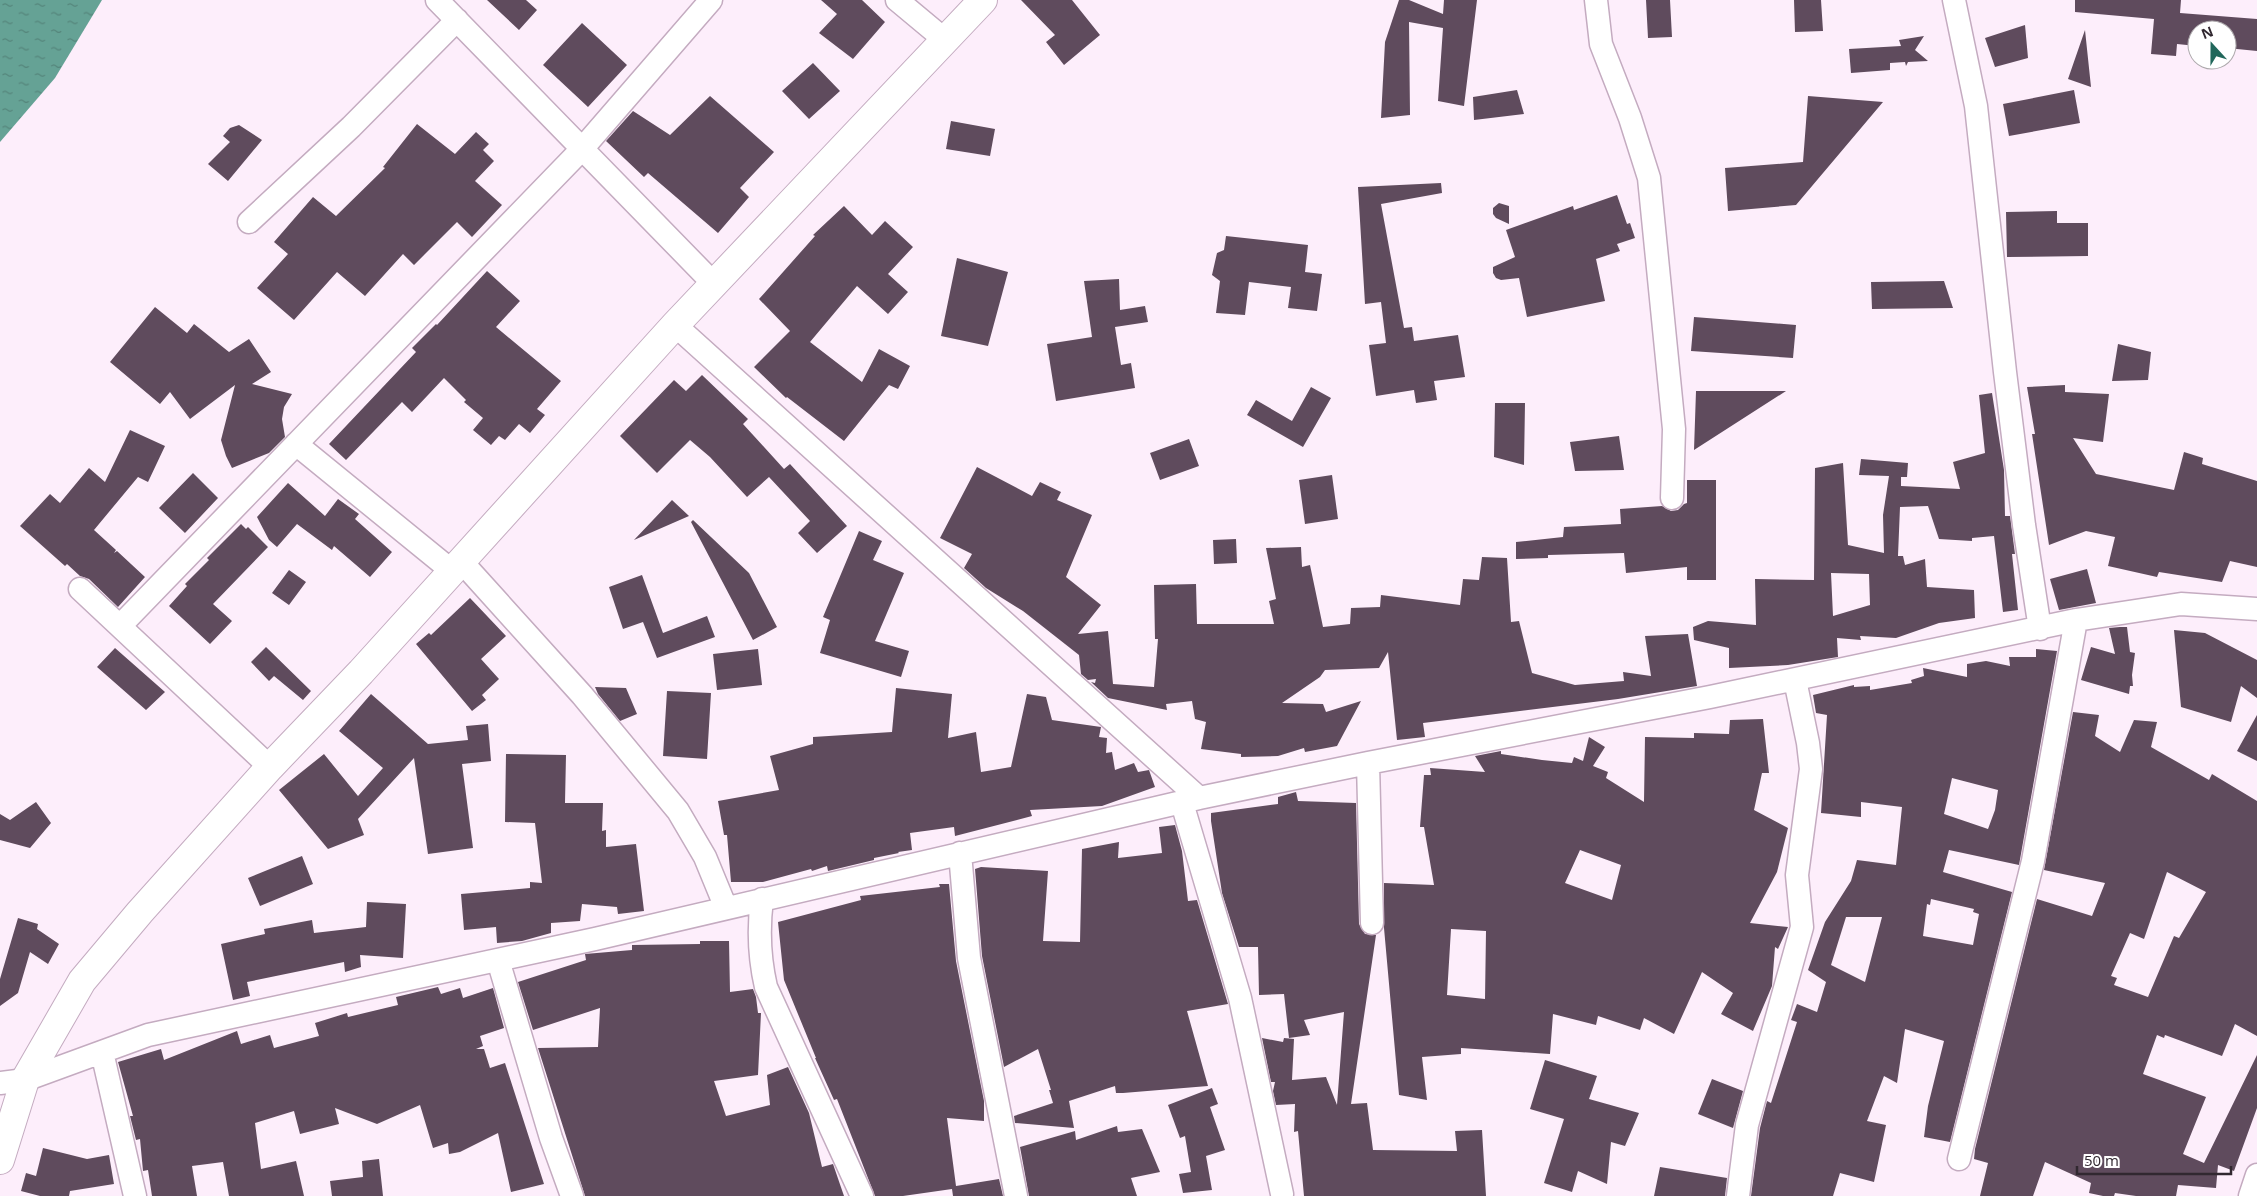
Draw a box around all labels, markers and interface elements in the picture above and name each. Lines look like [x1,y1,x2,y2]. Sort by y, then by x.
north arrow [2187,20,2237,70]
text: N [2198,21,2216,43]
scale bar [2077,1144,2231,1176]
text: 50 m [2084,1150,2119,1170]

